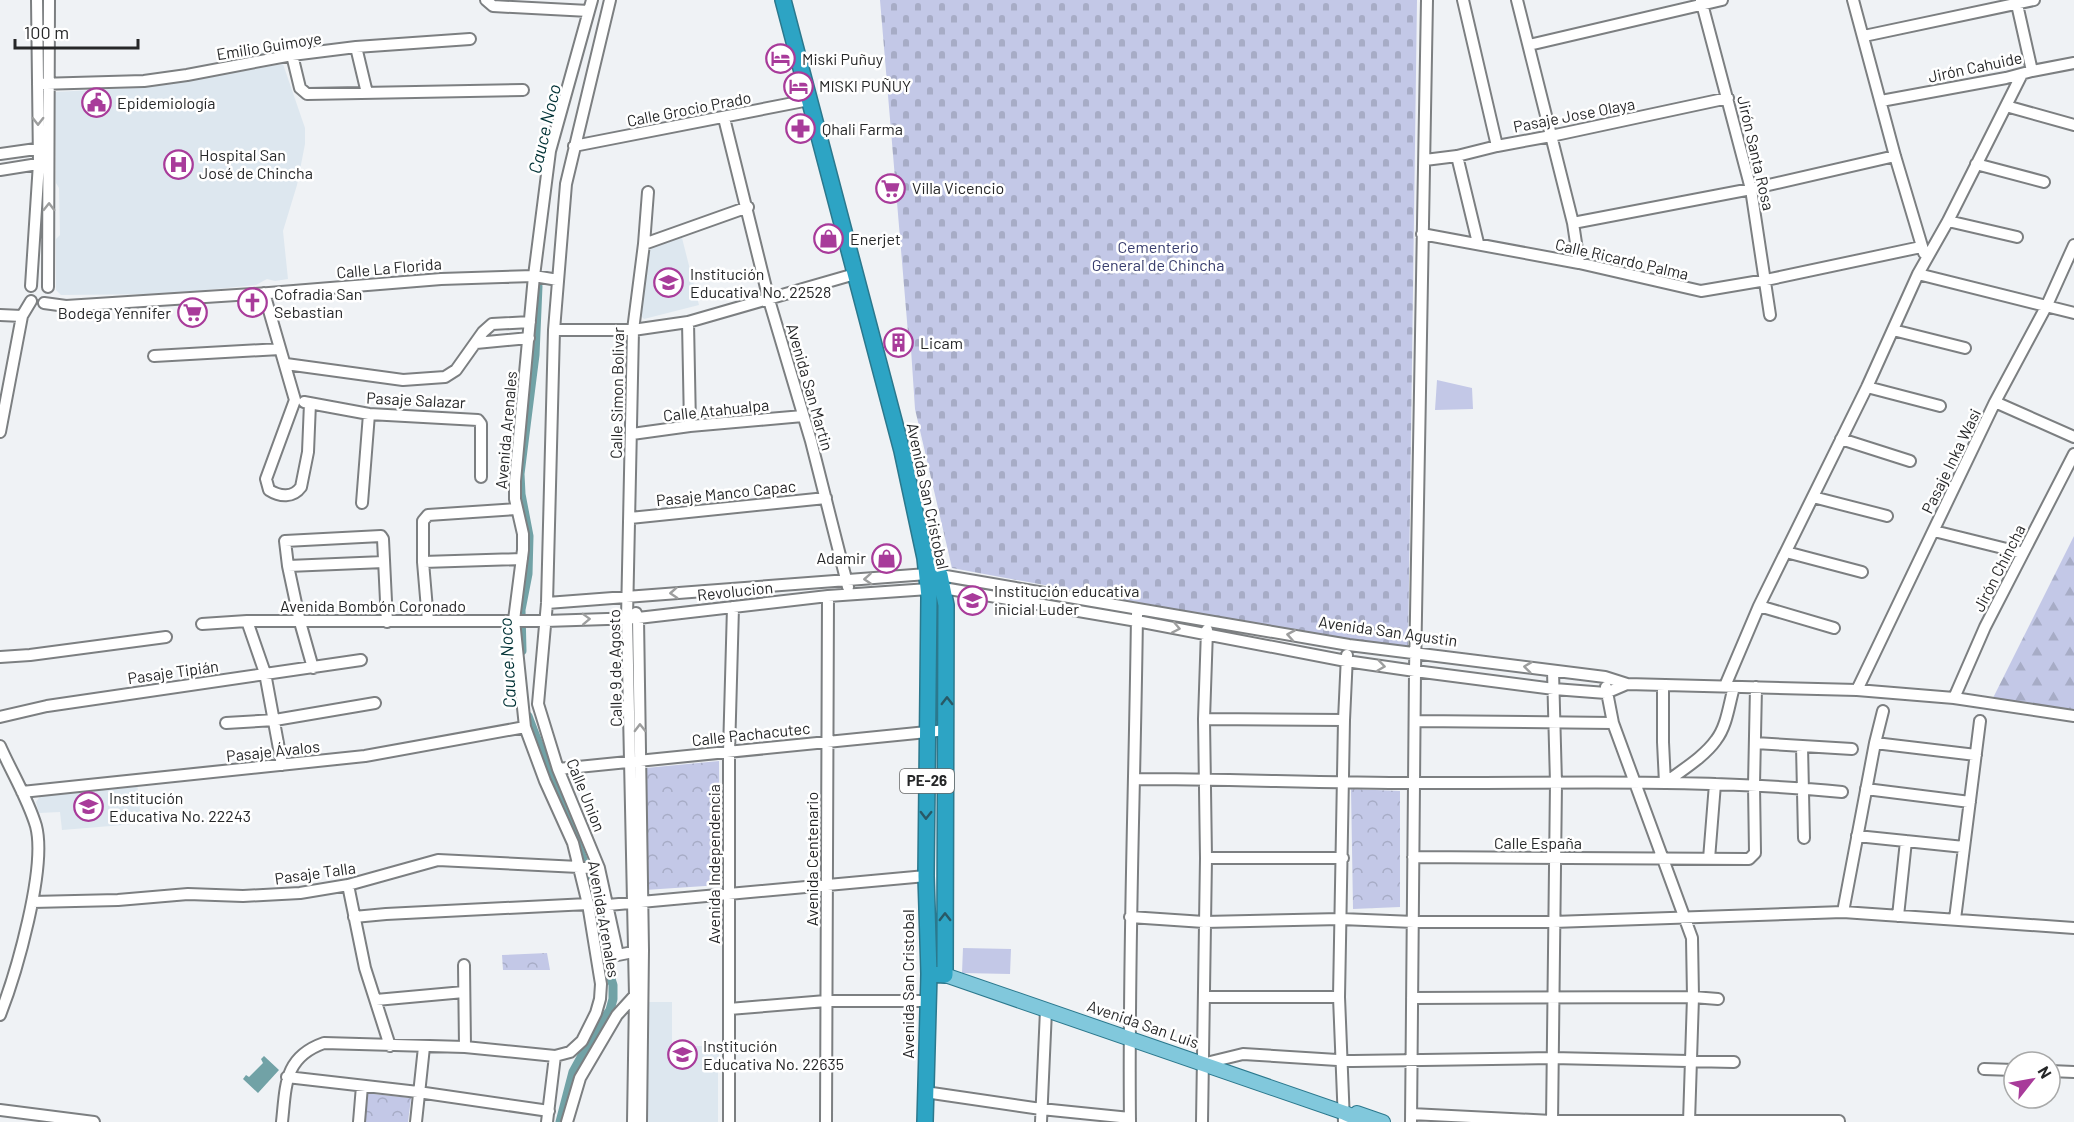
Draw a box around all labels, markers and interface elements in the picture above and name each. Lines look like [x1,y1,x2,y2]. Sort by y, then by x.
scale bar [15,12,138,50]
text: 100 m [24,21,69,43]
street label: Emilio Guimoye [215,28,323,63]
hotel icon: Miski Puñuy [765,43,797,75]
street label: Jirón Cahuide [1926,47,2024,86]
place label: Miski Puñuy [802,49,884,68]
hotel icon: MISKI PUÑUY [782,70,814,102]
place label: MISKI PUÑUY [819,76,911,95]
water label: Cauce Noco [523,82,565,176]
public building icon: Epidemiología [80,87,112,119]
street label: Calle Grocio Prado [625,87,753,130]
place label: Epidemiología [117,93,215,112]
street label: Pasaje Jose Olaya [1511,93,1636,136]
street label: Jirón Santa Rosa [1734,94,1779,212]
pharmacy icon: Qhali Farma [785,113,817,145]
one-way arrow [32,117,44,126]
place label: Qhali Farma [822,119,903,138]
place label: Hospital San José de Chincha [199,145,313,182]
hospital icon: Hospital San José de Chincha [162,148,194,180]
supermarket icon: Villa Vicencio [875,172,907,204]
place label: Villa Vicencio [912,178,1004,197]
one-way arrow [43,203,55,212]
shop icon: Enerjet [813,223,845,255]
place label: Enerjet [850,229,901,248]
street label: Calle Ricardo Palma [1554,234,1691,283]
park label: Cementerio General de Chincha [1092,237,1224,274]
street label: Calle La Florida [336,253,442,282]
place label: Institución Educativa No. 22528 [690,264,831,301]
school or university icon: Institución Educativa No. 22528 [653,267,685,299]
place label: Cofradia San Sebastian [274,284,362,321]
church icon: Cofradia San Sebastian [237,287,269,319]
supermarket icon: Bodega Yennifer [176,297,208,329]
place label: Bodega Yennifer [58,303,171,322]
street label: Avenida San Martin [783,321,838,453]
street label: Calle Simon Bolivar [606,327,627,459]
building icon: Licam [883,327,915,359]
place label: Licam [920,333,963,352]
street label: Avenida Arenales [491,370,520,490]
street label: Pasaje Salazar [366,387,466,412]
street label: Calle Atahualpa [662,394,770,425]
street label: Pasaje Inka Wasi [1917,405,1984,516]
street label: Avenida San Cristobal [904,421,953,571]
street label: Pasaje Manco Capac [655,476,797,509]
street label: Jirón Chincha [1968,521,2029,615]
shop icon: Adamir [871,542,903,574]
place label: Adamir [816,548,866,567]
one-way arrow [864,572,873,585]
street label: Revolucion [696,577,774,604]
place label: Institución educativa inicial Luder [994,581,1139,618]
school or university icon: Institución educativa inicial Luder [957,584,989,616]
one-way arrow [669,586,678,599]
street label: Avenida Bombón Coronado [280,596,466,615]
street label: Calle 9 de Agosto [604,609,625,727]
street label: Avenida San Agustin [1317,611,1459,650]
one-way arrow [581,613,590,626]
water label: Cauce Noco [494,617,520,709]
one-way arrow [1170,621,1180,634]
one-way arrow [1286,629,1296,642]
street label: Pasaje Tipián [126,656,220,687]
one-way arrow [1376,659,1385,671]
one-way arrow [1523,662,1532,674]
one-way arrow [941,696,953,705]
street label: Calle Pachacutec [691,718,811,749]
one-way arrow [634,723,646,732]
street label: Pasaje Ávalos [225,736,321,765]
street label: Calle Union [563,755,610,834]
road number: PE-26 [900,769,954,793]
street label: Avenida Independencia [704,784,723,944]
place label: Institución Educativa No. 22243 [109,788,251,825]
school or university icon: Institución Educativa No. 22243 [72,791,104,823]
street label: Avenida Centenario [802,792,821,926]
one-way arrow [920,811,932,820]
street label: Calle España [1494,833,1582,852]
street label: Pasaje Talla [273,857,357,888]
street label: Avenida Arenales [585,859,624,979]
street label: Avenida San Cristobal [898,909,917,1059]
one-way arrow [939,912,951,921]
street label: Avenida San Luis [1085,996,1201,1052]
place label: Institución Educativa No. 22635 [703,1036,844,1073]
school or university icon: Institución Educativa No. 22635 [666,1039,698,1071]
north arrow [2002,1050,2062,1110]
text: N [2034,1063,2056,1081]

